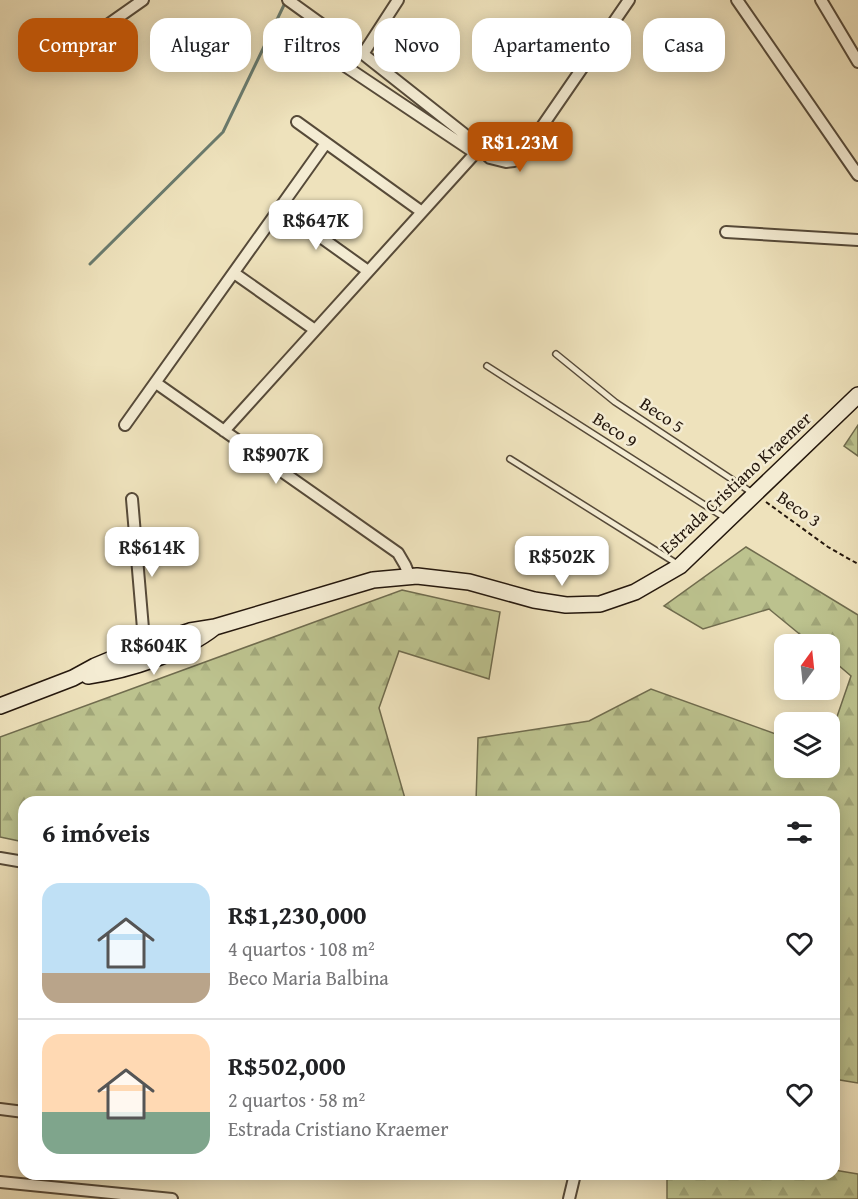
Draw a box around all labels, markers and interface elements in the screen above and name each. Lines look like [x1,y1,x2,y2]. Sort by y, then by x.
chip: Comprar [18,18,138,72]
chip: Alugar [150,18,251,72]
chip: Filtros [263,18,362,72]
chip: Novo [374,18,460,72]
chip: Apartamento [472,18,631,72]
chip: Casa [643,18,725,72]
pin: R$1.23M [465,122,575,173]
text: R$1.23M [482,127,558,156]
pin: R$647K [267,200,365,251]
text: R$647K [283,205,349,234]
street label: Beco 5 [635,390,690,439]
street label: Beco 9 [588,405,643,454]
street label: Estrada Cristiano Kraemer [654,405,818,560]
pin: R$907K [227,434,325,485]
text: R$907K [243,439,309,468]
street label: Beco 3 [772,484,827,534]
pin: R$614K [103,527,201,578]
text: R$614K [119,532,185,561]
pin: R$502K [513,536,611,587]
text: R$502K [529,541,595,570]
pin: R$604K [105,625,203,676]
text: R$604K [121,630,187,659]
north arrow [774,634,840,700]
map controls [774,634,840,778]
button: layers [774,712,840,778]
text: 6 imóveis [42,813,150,852]
icon: filters [783,816,816,849]
text: R$1,230,000 [228,895,367,934]
icon: home [90,907,162,979]
icon: heart [783,927,816,960]
text: 4 quartos · 108 m² [228,934,375,963]
text: Beco Maria Balbina [228,963,389,992]
text: R$502,000 [228,1046,346,1085]
icon: home [90,1058,162,1130]
icon: heart [783,1078,816,1111]
text: 2 quartos · 58 m² [228,1085,365,1114]
text: Estrada Cristiano Kraemer [228,1114,448,1143]

